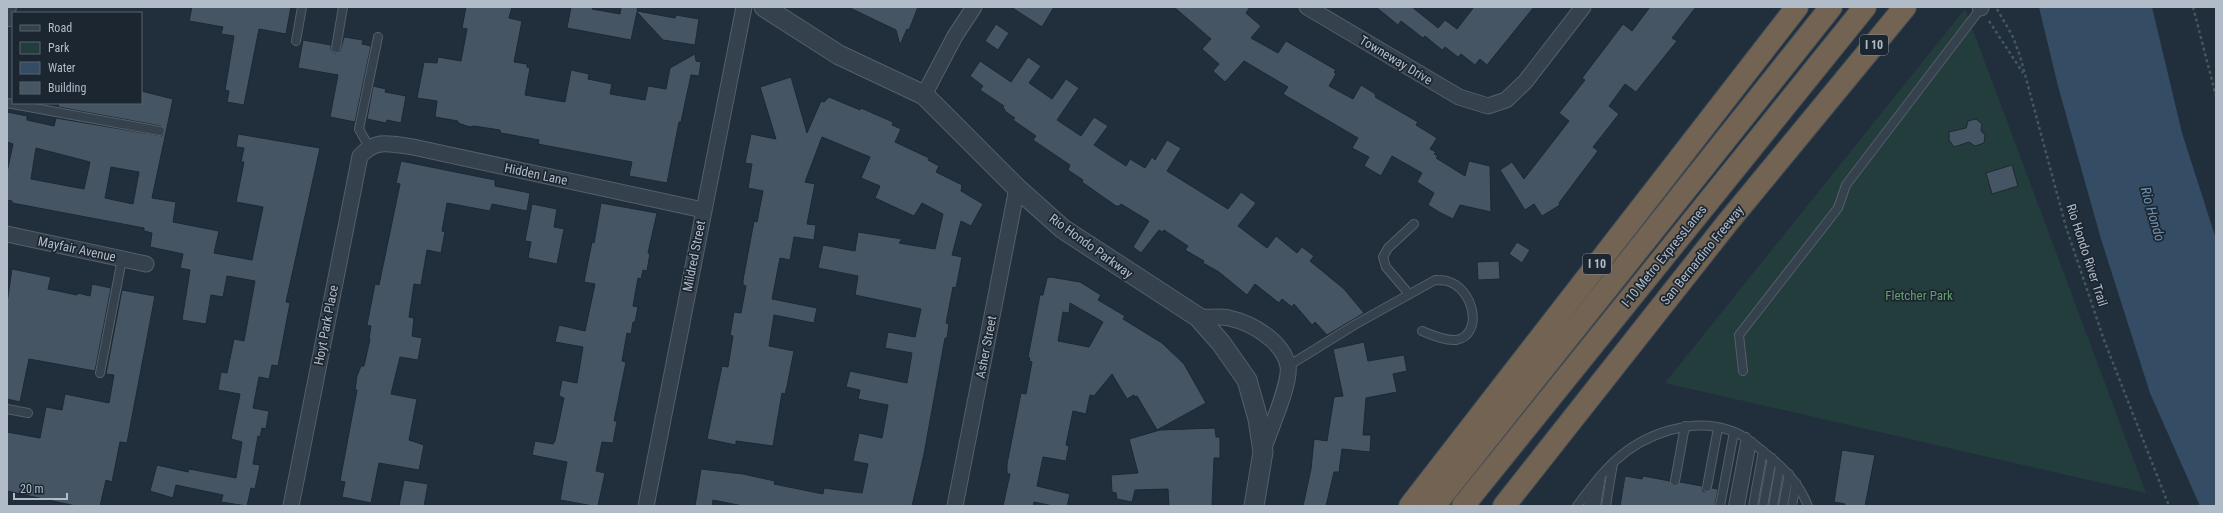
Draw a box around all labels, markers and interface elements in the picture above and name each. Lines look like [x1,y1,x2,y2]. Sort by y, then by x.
legend [12,12,142,104]
text: Road [48,21,72,35]
street label: Towneway Drive [1357,32,1435,88]
road number: I 10 [1860,35,1888,55]
text: Park [48,41,70,55]
text: Water [48,61,76,75]
text: Building [48,81,86,95]
street label: Hidden Lane [503,160,569,188]
water label: Rio Hondo [2138,185,2168,243]
street label: I-10 Metro ExpressLanes [1618,202,1710,310]
street label: San Bernardino Freeway [1657,202,1747,308]
street label: Rio Hondo River Trail [2063,202,2111,308]
street label: Rio Hondo Parkway [1046,211,1136,282]
street label: Mildred Street [680,219,708,293]
street label: Mayfair Avenue [37,233,117,265]
road number: I 10 [1583,254,1611,274]
street label: Hoyt Park Place [311,284,341,366]
park label: Fletcher Park [1885,288,1953,303]
street label: Asher Street [973,314,999,379]
scale bar [14,475,67,501]
text: 20 m [20,482,44,496]

